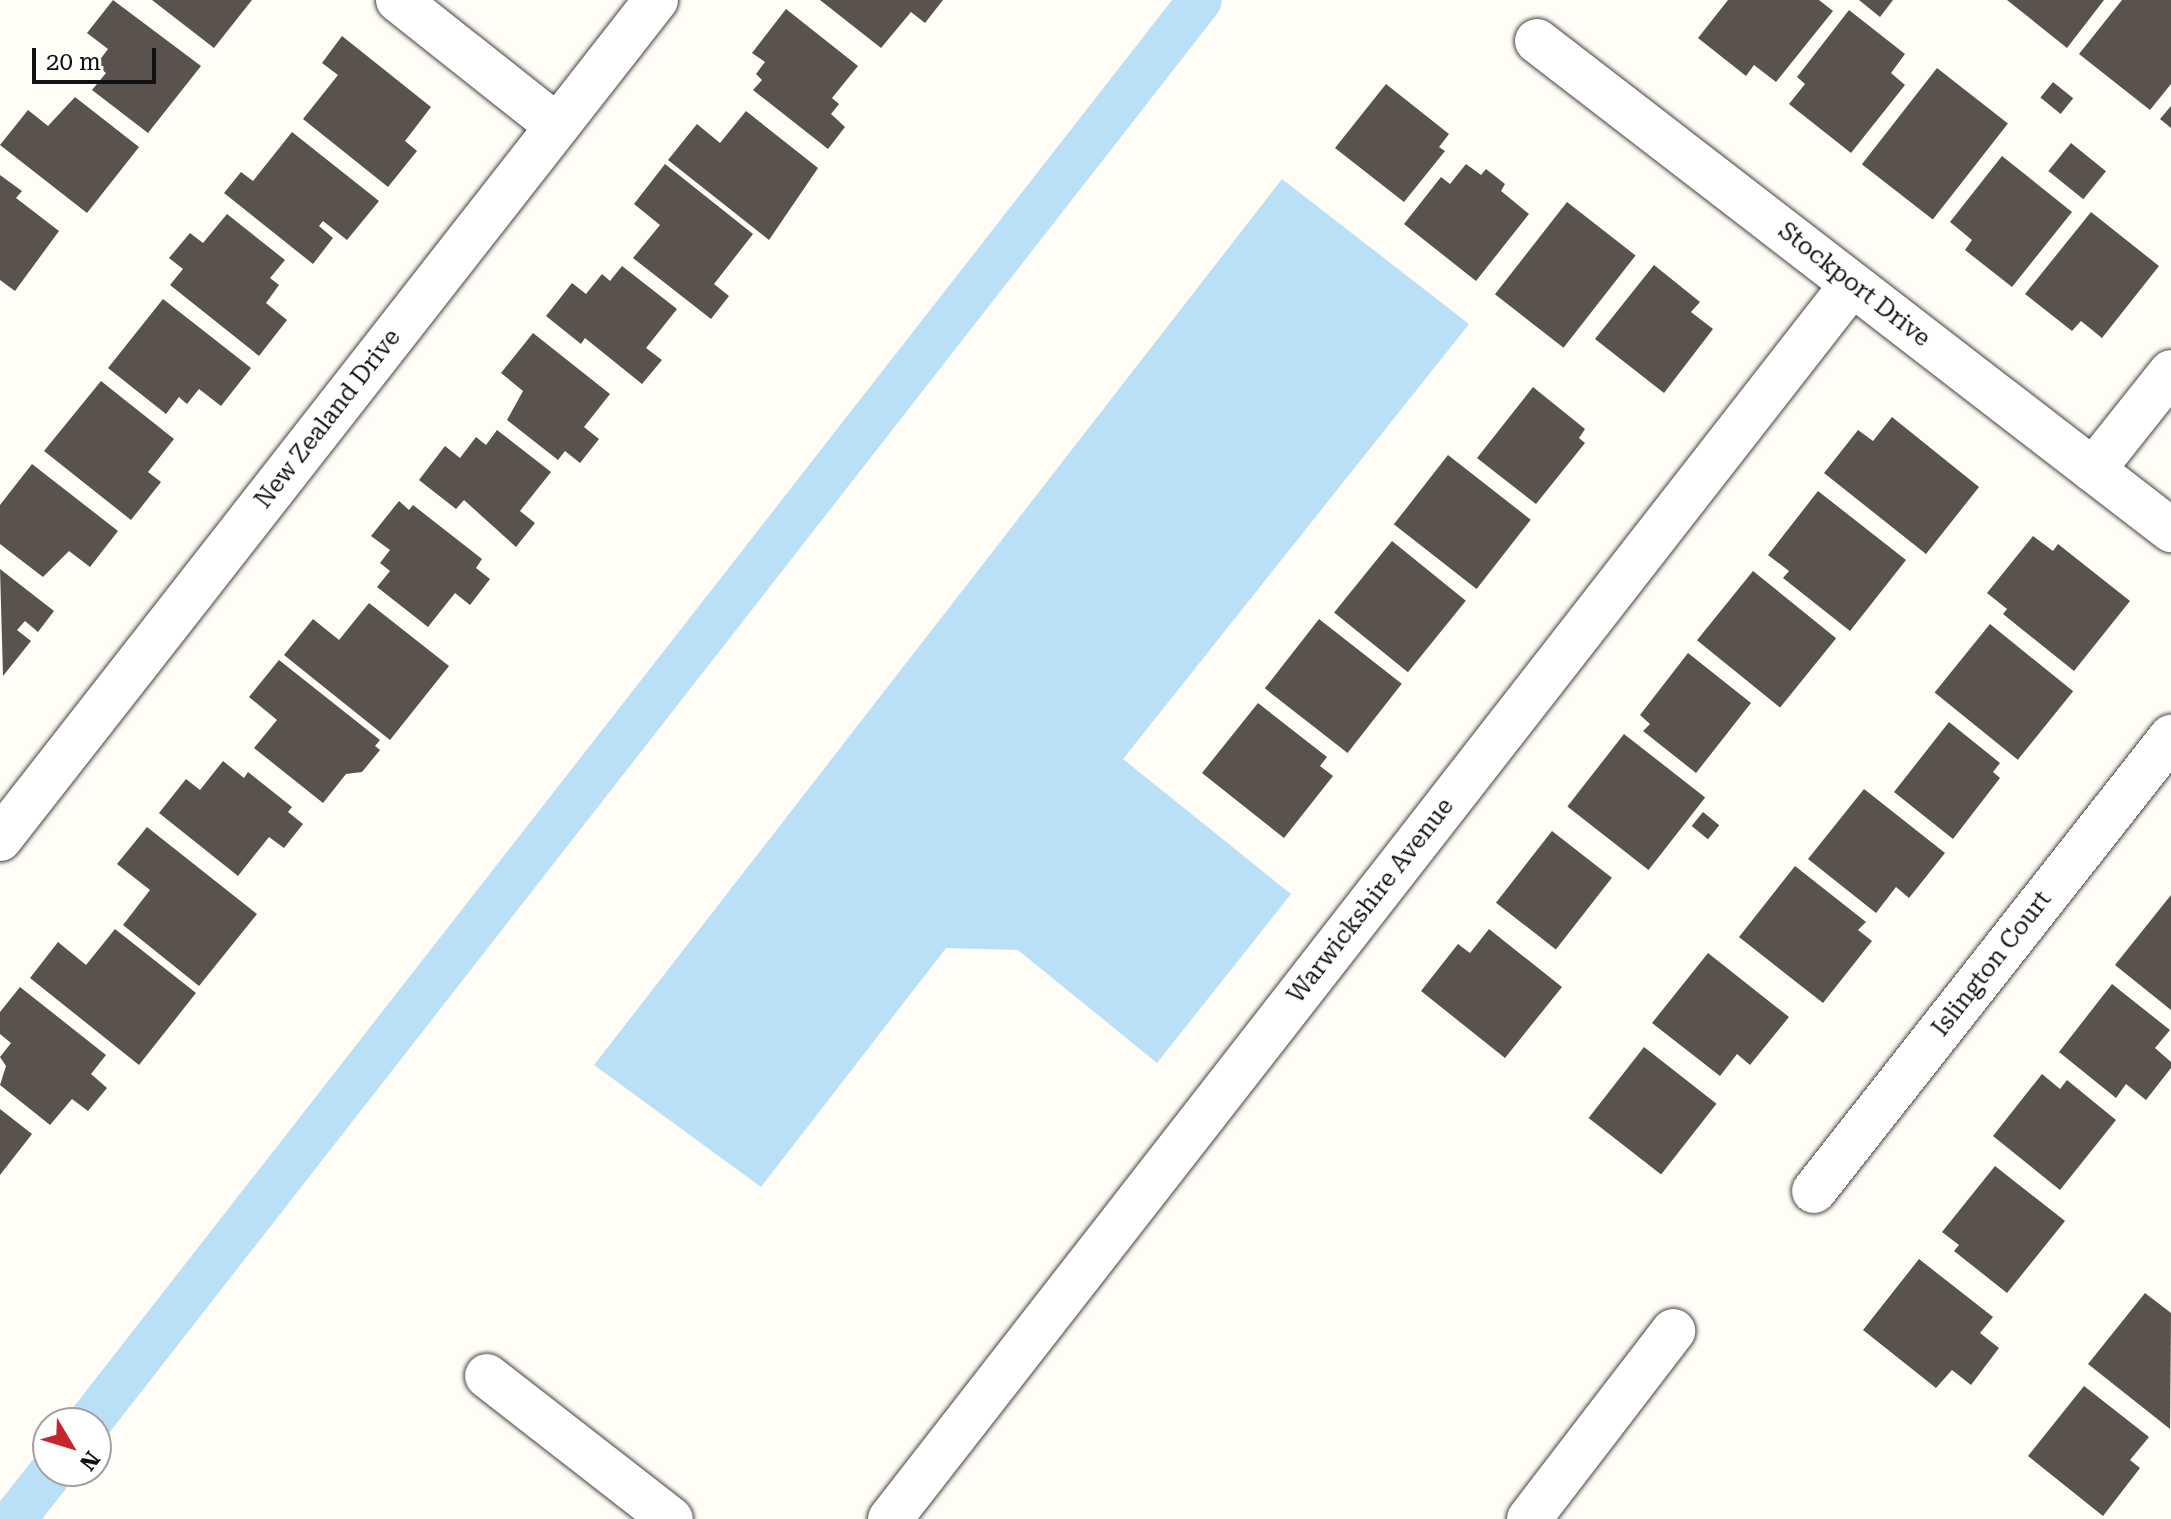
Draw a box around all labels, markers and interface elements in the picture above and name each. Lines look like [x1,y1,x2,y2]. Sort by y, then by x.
scale bar [36,32,160,82]
text: 20 m [46,48,101,76]
street label: Stockport Drive [1772,217,1936,353]
street label: New Zealand Drive [249,324,407,514]
street label: Warwickshire Avenue [1282,793,1460,1009]
street label: Islington Court [1926,886,2058,1042]
north arrow [32,1407,112,1487]
text: N [75,1446,105,1475]

